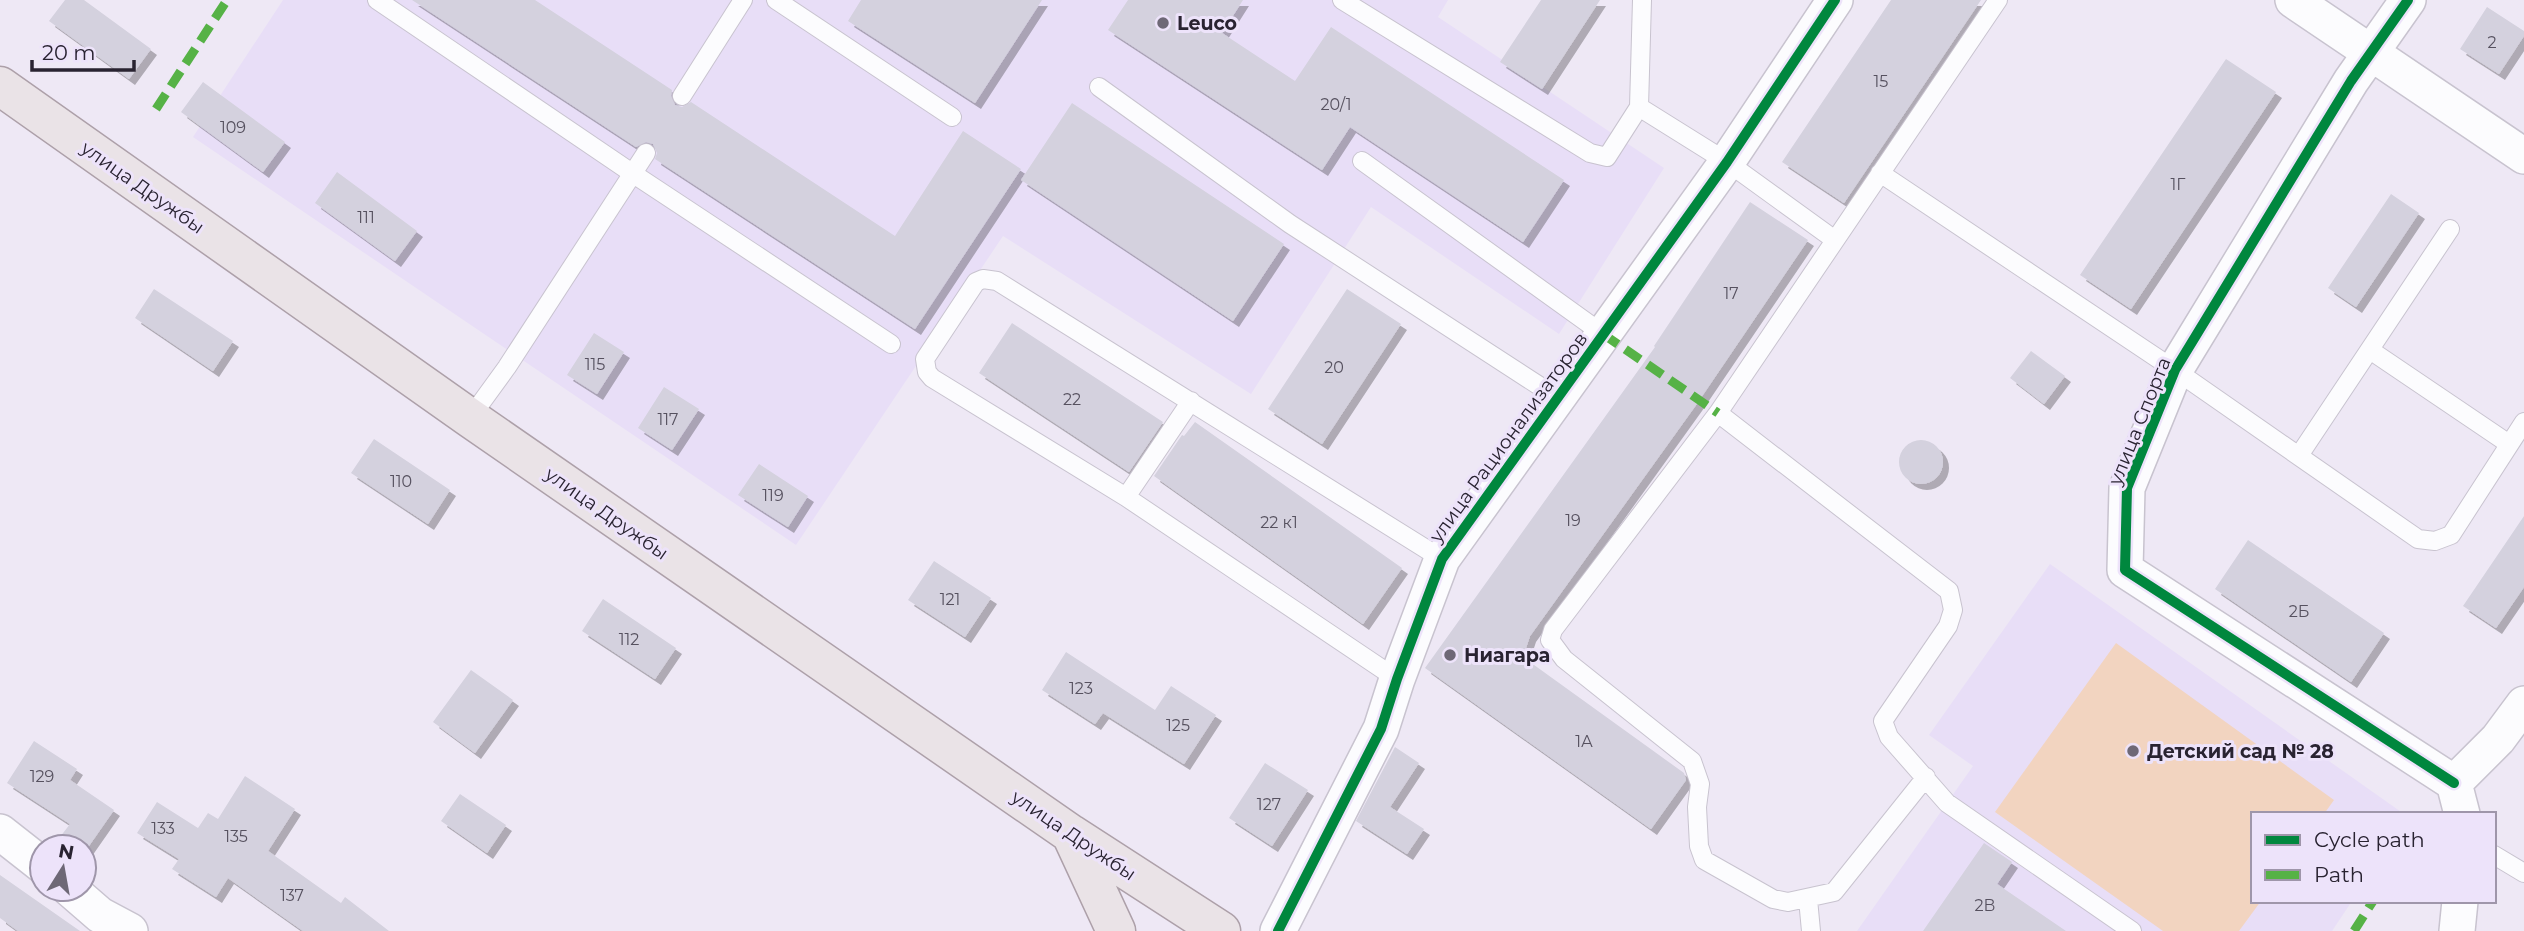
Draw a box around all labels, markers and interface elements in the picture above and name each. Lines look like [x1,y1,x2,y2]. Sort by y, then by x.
place label: Leuco [1177,12,1237,35]
marker: Leuco [1155,15,1171,31]
scale bar [32,28,133,72]
house number: 2 [2487,33,2497,52]
text: 20 m [42,40,96,65]
house number: 15 [1874,72,1888,91]
house number: 20/1 [1321,95,1351,114]
house number: 109 [220,118,246,137]
street label: улица Дружбы [76,136,209,239]
house number: 1Г [2171,175,2186,194]
house number: 111 [357,208,375,227]
house number: 17 [1723,284,1739,303]
street label: улица Рационализаторов [1424,328,1592,548]
street label: улица Спорта [2103,354,2176,489]
house number: 115 [585,355,605,374]
house number: 20 [1324,358,1344,377]
house number: 22 [1063,390,1081,409]
house number: 117 [658,410,678,429]
street label: улица Дружбы [540,462,673,565]
house number: 110 [390,472,412,491]
house number: 119 [762,486,784,505]
house number: 19 [1565,511,1581,530]
house number: 22 к1 [1260,513,1298,532]
house number: 121 [940,590,960,609]
house number: 2Б [2289,602,2309,621]
house number: 112 [619,630,639,649]
place label: Ниагара [1464,644,1550,667]
marker: Ниагара [1442,647,1458,663]
house number: 123 [1069,679,1093,698]
house number: 125 [1166,716,1190,735]
house number: 1А [1575,732,1593,751]
place label: Детский сад № 28 [2147,740,2334,763]
marker: Детский сад № 28 [2125,743,2141,759]
house number: 129 [30,767,54,786]
street label: улица Дружбы [1006,785,1140,886]
house number: 127 [1257,795,1281,814]
legend [2251,812,2496,903]
house number: 133 [151,819,175,838]
house number: 135 [224,827,248,846]
text: Cycle path [2314,827,2425,852]
north arrow [28,833,98,903]
text: N [56,839,76,865]
text: Path [2314,862,2364,887]
house number: 137 [280,886,304,905]
house number: 2В [1974,896,1996,915]

